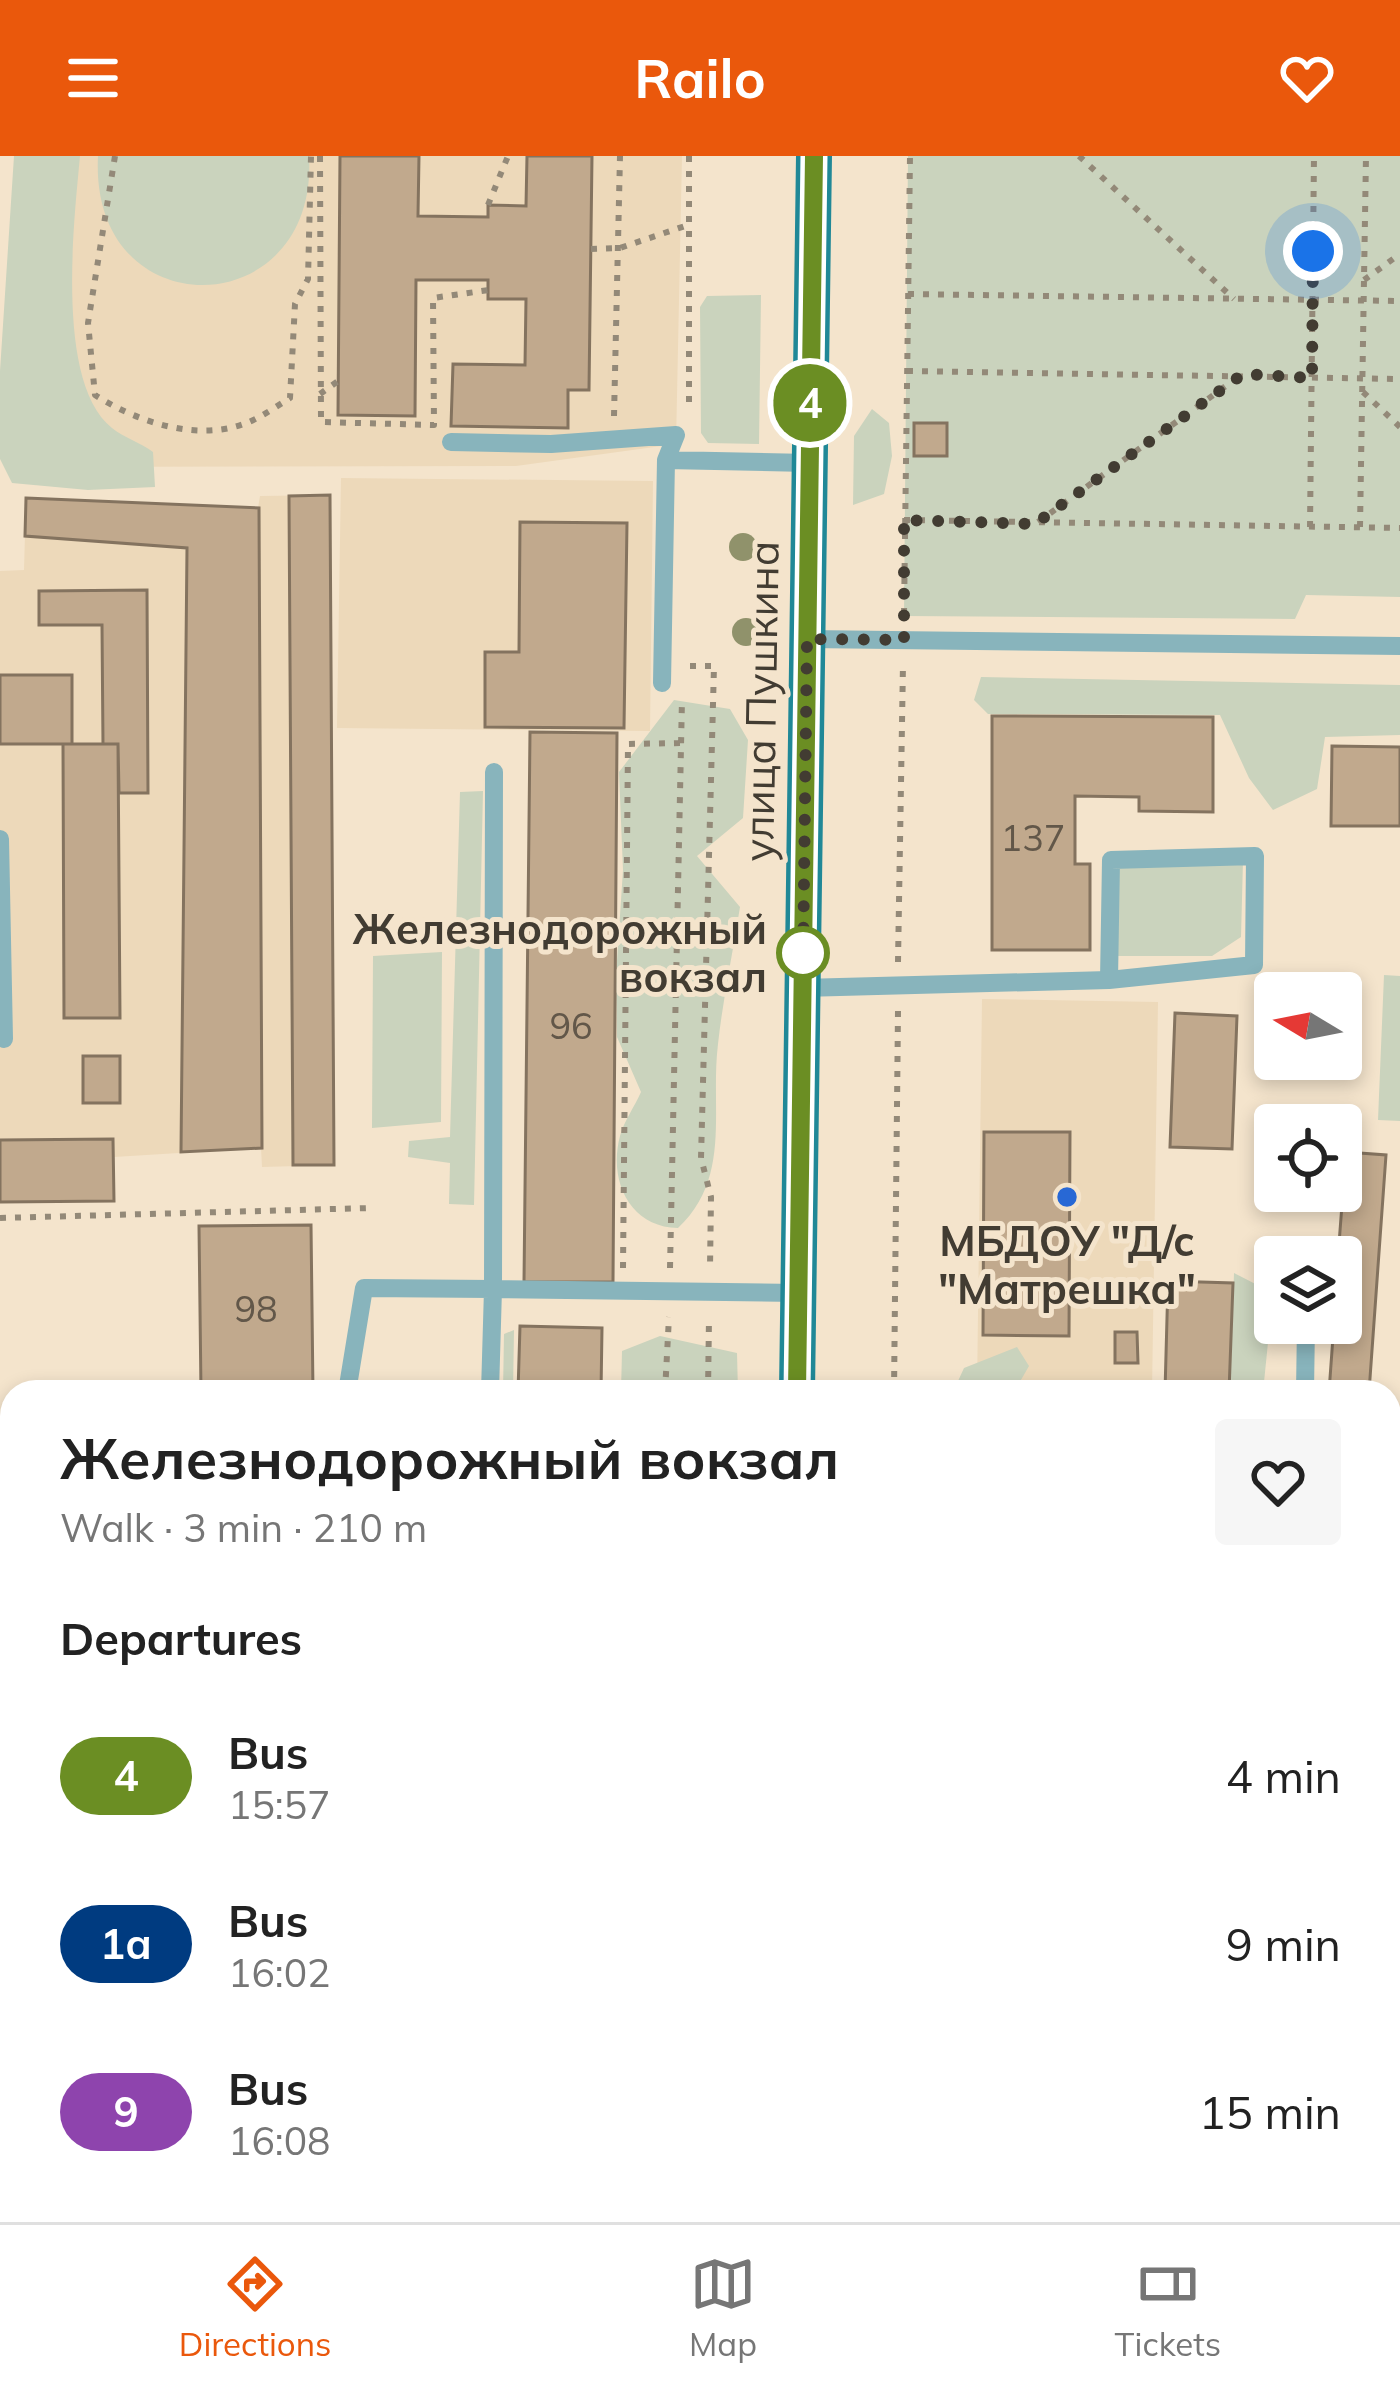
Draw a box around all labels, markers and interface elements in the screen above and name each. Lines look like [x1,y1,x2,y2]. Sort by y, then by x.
text: Railo [634,44,766,112]
icon: menu [60,45,126,111]
icon: heart [1274,45,1340,111]
your location [1283,221,1343,281]
line badge: 4 [771,364,849,442]
text: 4 [797,376,823,429]
street label: улица Пушкина [731,540,790,862]
house number: 137 [1001,815,1065,860]
place label: Железнодорожный вокзал [353,902,767,1003]
marker: Железнодорожный вокзал [778,928,828,978]
north arrow [1254,972,1362,1080]
map controls [1254,972,1362,1344]
house number: 96 [549,1003,593,1048]
button: locate [1254,1104,1362,1212]
marker: МБДОУ "Д/с "Матрешка" [1054,1184,1080,1210]
place label: МБДОУ "Д/с "Матрешка" [938,1214,1196,1315]
button: layers [1254,1236,1362,1344]
house number: 98 [234,1286,278,1331]
button: heart [1215,1419,1341,1545]
text: Железнодорожный вокзал [60,1422,839,1493]
text: Walk · 3 min · 210 m [60,1503,427,1552]
text: Departures [60,1610,302,1666]
text: Bus [228,1724,308,1780]
text: 4 min [1226,1748,1341,1804]
text: 4 [113,1749,139,1802]
text: 15:57 [228,1780,331,1829]
text: Bus [228,1892,308,1948]
text: 9 min [1226,1916,1341,1972]
text: 1а [100,1917,152,1970]
text: 16:02 [228,1948,331,1997]
text: Bus [228,2060,308,2116]
text: 15 min [1199,2084,1341,2140]
text: 9 [113,2085,139,2138]
text: 16:08 [228,2116,331,2165]
tab: Directions [179,2251,331,2364]
tab: Map [689,2251,757,2364]
tab: Tickets [1115,2251,1221,2364]

